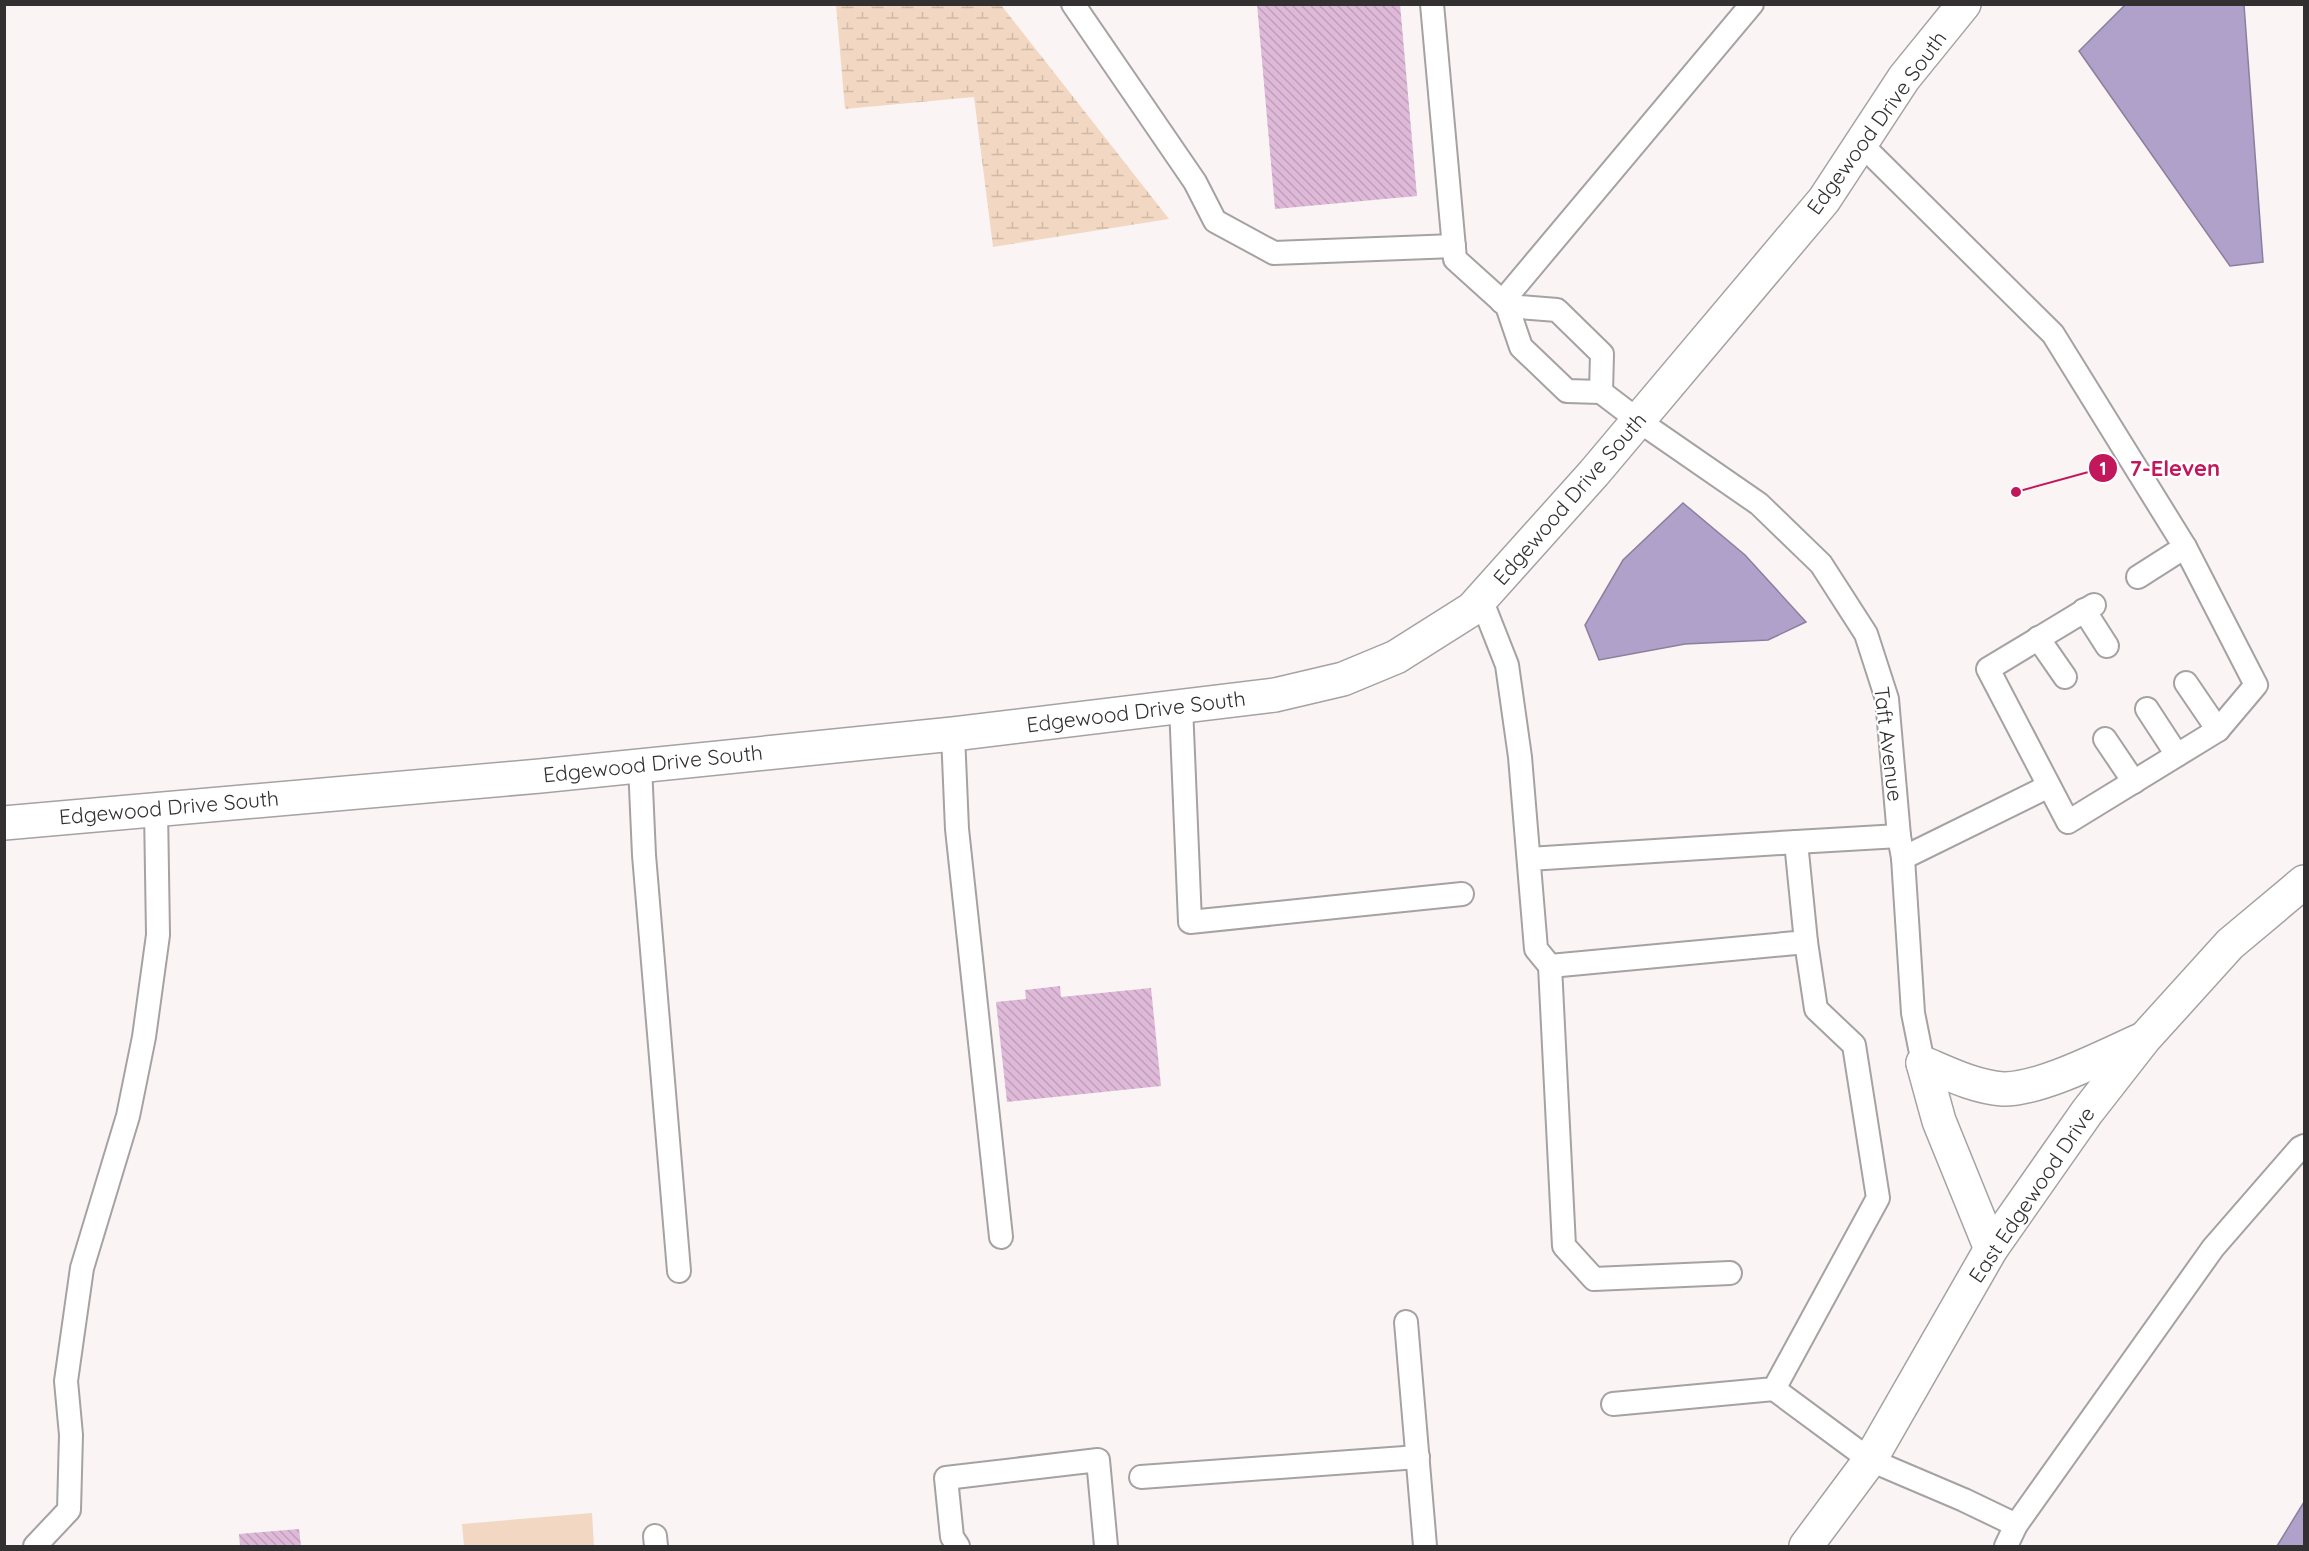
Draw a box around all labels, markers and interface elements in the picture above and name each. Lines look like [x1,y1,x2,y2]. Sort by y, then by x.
street label: Edgewood Drive South [1801,26,1952,219]
street label: Edgewood Drive South [1487,407,1651,590]
callout: 7-Eleven [2088,448,2232,488]
text: 7-Eleven [2130,454,2220,482]
text: 1 [2099,457,2107,480]
street label: Edgewood Drive South [1025,685,1247,737]
street label: Taft Avenue [1869,685,1909,803]
street label: Edgewood Drive South [542,739,764,787]
street label: Edgewood Drive South [58,784,280,830]
street label: East Edgewood Drive [1963,1102,2100,1287]

